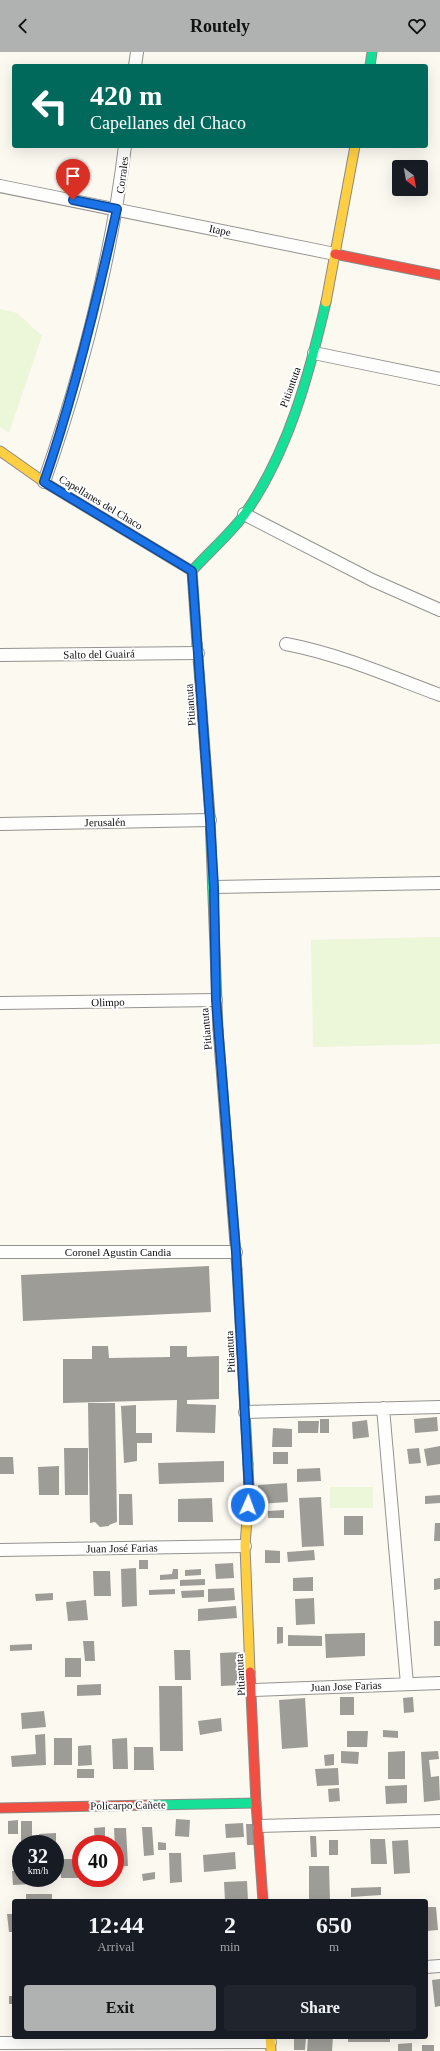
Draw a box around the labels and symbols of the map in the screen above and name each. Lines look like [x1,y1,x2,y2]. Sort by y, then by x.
street label: Corrales [114,156,130,194]
pin [56,159,90,200]
north arrow [392,160,428,196]
street label: Itape [208,222,232,238]
street label: Pitiantuta [277,365,303,409]
street label: Capellanes del Chaco [57,472,145,532]
street label: Salto del Guairá [63,647,135,661]
street label: Pitiantuta [183,683,197,726]
street label: Jerusalén [84,816,126,828]
street label: Olimpo [91,996,125,1008]
street label: Pitiantuta [198,1007,214,1051]
street label: Coronel Agustin Candia [65,1246,171,1258]
street label: Pitiantuta [223,1331,237,1373]
position arrow [227,1484,269,1526]
street label: Juan José Farias [86,1541,158,1555]
street label: Pitiantuta [233,1654,247,1696]
street label: Juan Jose Farias [310,1679,382,1693]
street label: Policarpo Cañete [90,1798,166,1812]
speed limit sign: 40 [72,1835,124,1887]

